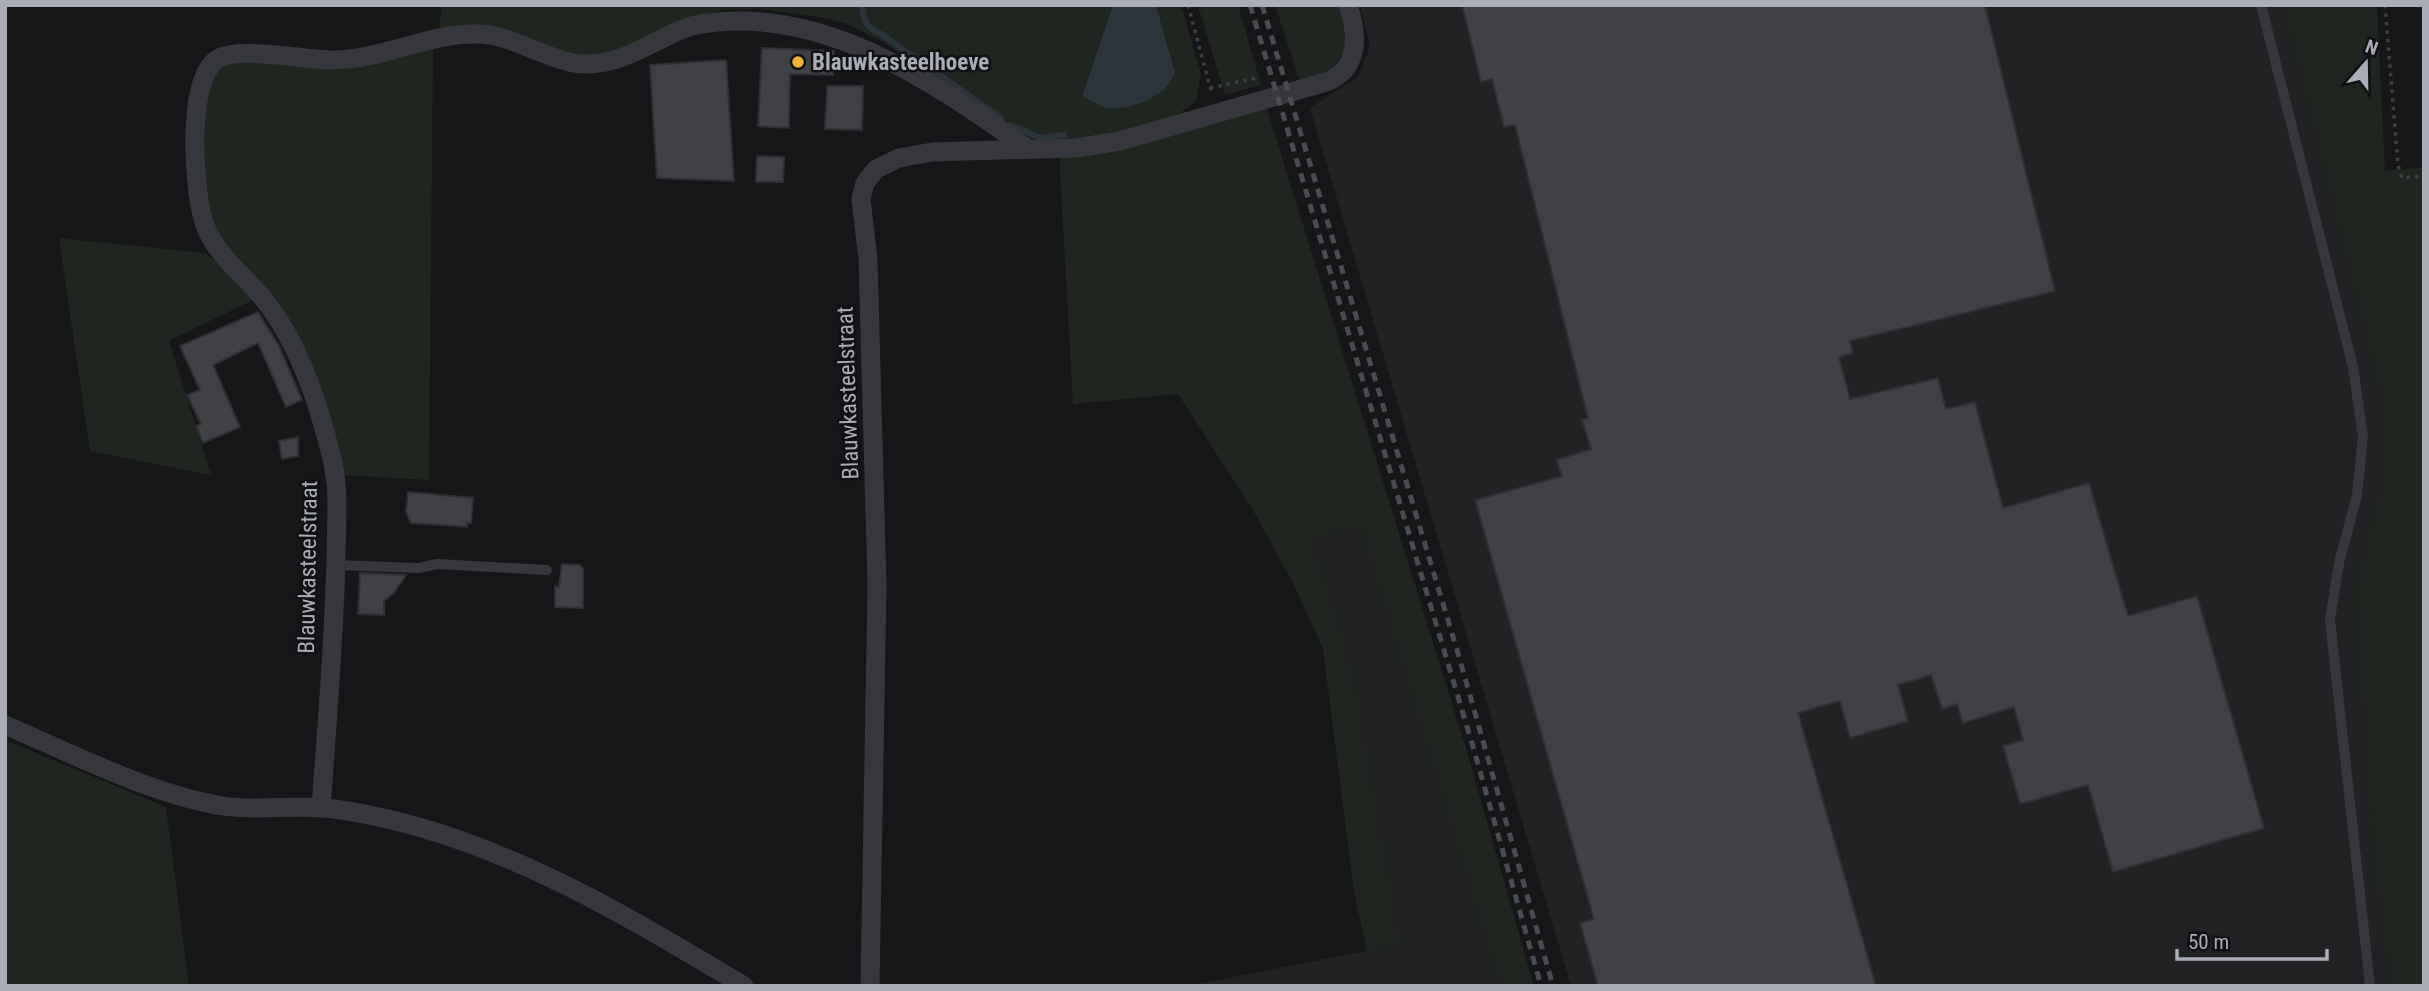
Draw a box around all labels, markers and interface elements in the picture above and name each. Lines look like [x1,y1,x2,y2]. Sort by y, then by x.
north arrow [2331,28,2401,98]
text: N [2362,35,2381,60]
place label: Blauwkasteelhoeve [812,49,989,76]
marker: Blauwkasteelhoeve [790,54,806,70]
street label: Blauwkasteelstraat [831,306,865,480]
street label: Blauwkasteelstraat [293,480,323,654]
scale bar [2177,918,2328,962]
text: 50 m [2188,930,2229,954]

